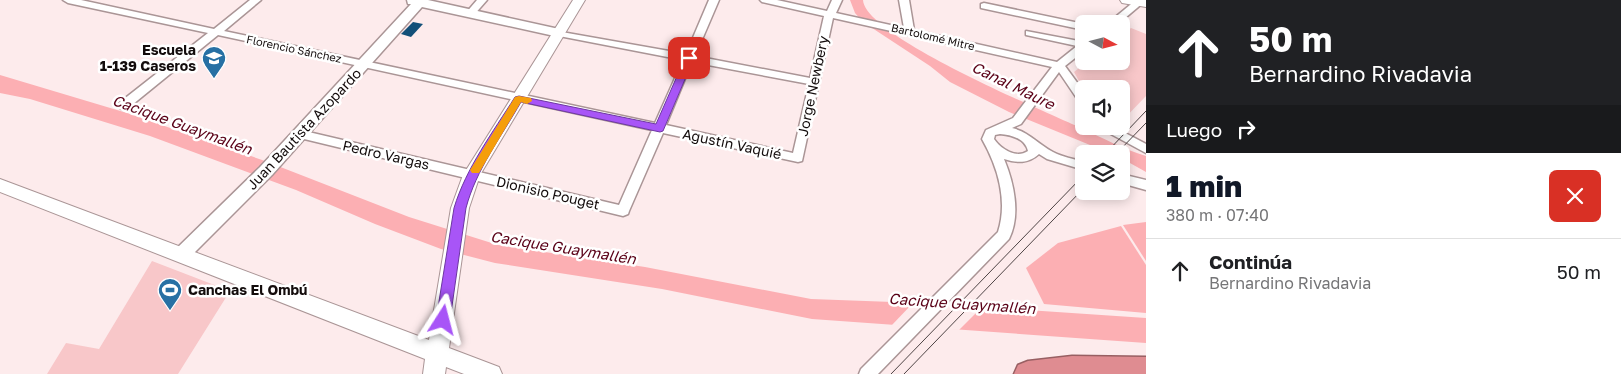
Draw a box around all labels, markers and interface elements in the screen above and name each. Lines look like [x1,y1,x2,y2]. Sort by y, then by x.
north arrow [1075,15,1130,70]
map controls [1075,15,1130,200]
text: 50 m [1249,18,1332,60]
icon: ahead [1166,20,1231,85]
street label: Bartolomé Mitre [890,21,976,52]
street label: Florencio Sánchez [245,32,343,65]
street label: Jorge Newbery [794,34,831,138]
pin [668,37,710,79]
place label: Escuela 1-139 Caseros [100,41,196,74]
icon: arrive [675,44,703,72]
school or university icon: Escuela 1-139 Caseros [201,45,227,79]
water label: Canal Maure [969,57,1059,113]
text: Bernardino Rivadavia [1249,60,1472,87]
street label: Juan Bautista Azopardo [243,64,364,193]
button: sound [1075,80,1130,135]
water label: Cacique Guaymallén [110,90,255,159]
icon: right [1232,115,1260,143]
text: Luego [1166,118,1222,141]
street label: Agustín Vaquié [681,125,783,162]
street label: Pedro Vargas [341,136,431,173]
button: layers [1075,145,1130,200]
text: 1 min [1166,168,1242,204]
button: close [1549,170,1601,222]
street label: Dionisio Pouget [495,172,601,213]
text: 380 m · 07:40 [1166,205,1269,225]
water label: Cacique Guaymallén [489,227,638,269]
text: Continúa [1209,250,1292,273]
icon: ahead [1166,257,1194,285]
text: 50 m [1557,260,1601,283]
text: Bernardino Rivadavia [1209,273,1371,293]
sports icon: Canchas El Ombú [157,277,183,311]
place label: Canchas El Ombú [188,281,307,298]
water label: Cacique Guaymallén [888,289,1037,318]
position arrow [416,293,468,345]

